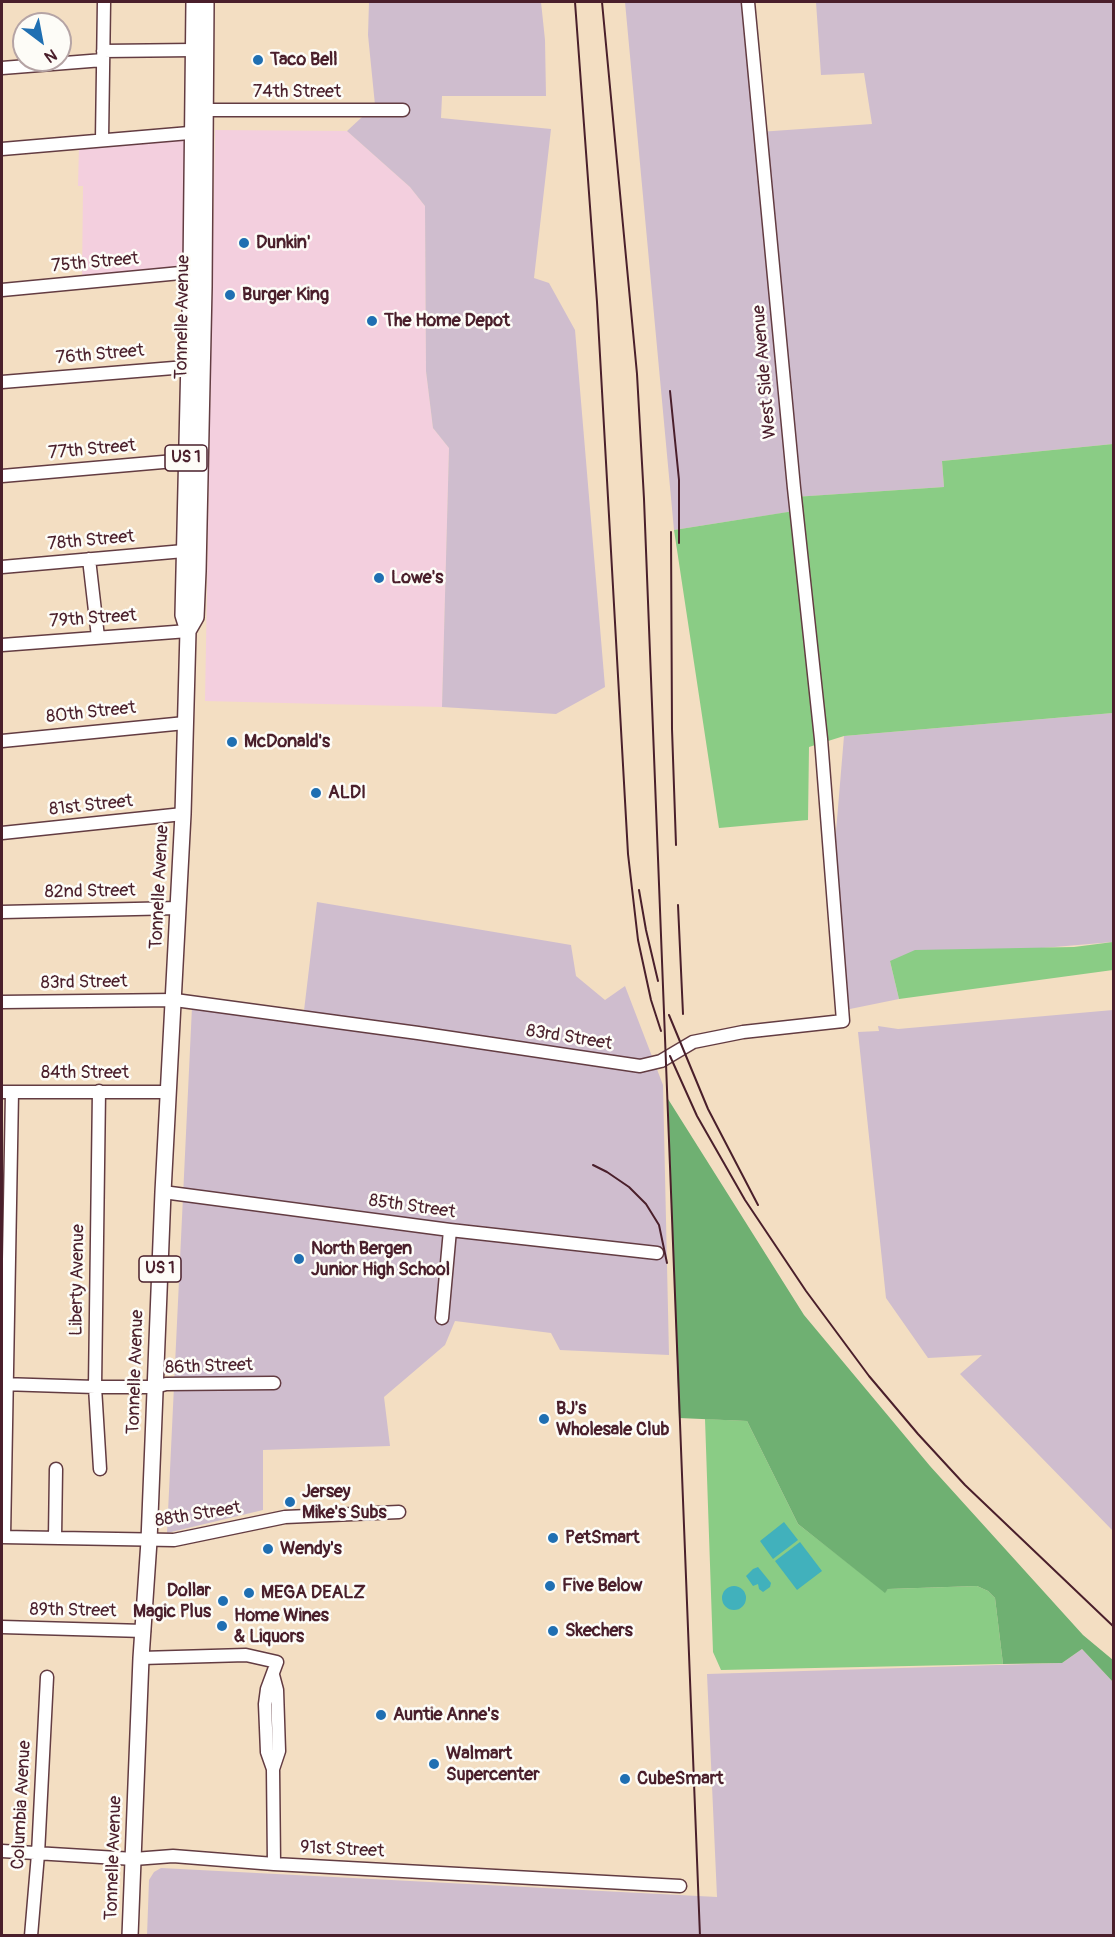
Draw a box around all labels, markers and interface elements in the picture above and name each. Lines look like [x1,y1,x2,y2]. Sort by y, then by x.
north arrow [12,12,72,72]
text: N [41,44,60,67]
place label: Taco Bell [270,49,338,71]
marker: Taco Bell [251,53,265,67]
street label: 74th Street [253,81,341,103]
place label: Dunkin' [256,232,310,254]
marker: Dunkin' [237,236,251,250]
street label: 75th Street [50,248,140,278]
street label: Tonnelle Avenue [171,255,195,379]
place label: Burger King [242,284,329,306]
marker: Burger King [223,288,237,302]
street label: West Side Avenue [748,304,782,440]
place label: The Home Depot [384,310,510,332]
marker: The Home Depot [365,314,379,328]
street label: 76th Street [55,340,145,370]
street label: 77th Street [47,435,137,465]
road number: US 1 [165,445,207,471]
street label: 78th Street [47,526,135,556]
place label: Lowe's [391,567,443,589]
marker: Lowe's [372,571,386,585]
street label: 79th Street [49,605,137,633]
street label: 80th Street [45,698,137,728]
place label: McDonald's [244,731,330,753]
marker: McDonald's [225,735,239,749]
place label: ALDI [328,782,366,804]
marker: ALDI [309,786,323,800]
street label: 81st Street [48,791,134,821]
street label: Tonnelle Avenue [146,824,174,950]
street label: 82nd Street [44,880,136,904]
street label: 83rd Street [40,971,128,995]
street label: 83rd Street [524,1021,614,1055]
street label: 84th Street [41,1062,129,1084]
street label: 85th Street [367,1190,457,1224]
street label: Liberty Avenue [66,1224,90,1336]
place label: North Bergen Junior High School [311,1238,450,1280]
marker: North Bergen Junior High School [292,1252,306,1266]
road number: US 1 [139,1256,181,1282]
street label: Tonnelle Avenue [123,1309,149,1435]
street label: 86th Street [165,1355,253,1379]
place label: BJ's Wholesale Club [556,1398,669,1440]
marker: BJ's Wholesale Club [537,1412,551,1426]
place label: Jersey Mike's Subs [302,1481,386,1524]
marker: Jersey Mike's Subs [283,1495,297,1509]
street label: 88th Street [154,1498,242,1532]
place label: PetSmart [565,1527,640,1549]
marker: PetSmart [546,1531,560,1545]
place label: Wendy's [280,1538,342,1560]
marker: Wendy's [261,1542,275,1556]
place label: Five Below [562,1575,642,1597]
marker: Five Below [543,1579,557,1593]
place label: Dollar Magic Plus [133,1580,211,1622]
place label: MEGA DEALZ [261,1582,366,1604]
marker: MEGA DEALZ [242,1586,256,1600]
marker: Dollar Magic Plus [216,1594,230,1608]
street label: 89th Street [29,1599,117,1623]
place label: Home Wines & Liquors [234,1605,329,1648]
marker: Home Wines & Liquors [215,1619,229,1633]
place label: Skechers [565,1620,633,1642]
marker: Skechers [546,1624,560,1638]
place label: Auntie Anne's [393,1704,499,1726]
marker: Auntie Anne's [374,1708,388,1722]
street label: Columbia Avenue [8,1740,36,1870]
place label: Walmart Supercenter [446,1743,540,1786]
marker: Walmart Supercenter [427,1757,441,1771]
place label: CubeSmart [637,1768,723,1790]
marker: CubeSmart [618,1772,632,1786]
street label: Tonnelle Avenue [101,1795,127,1921]
street label: 91st Street [299,1837,385,1863]

